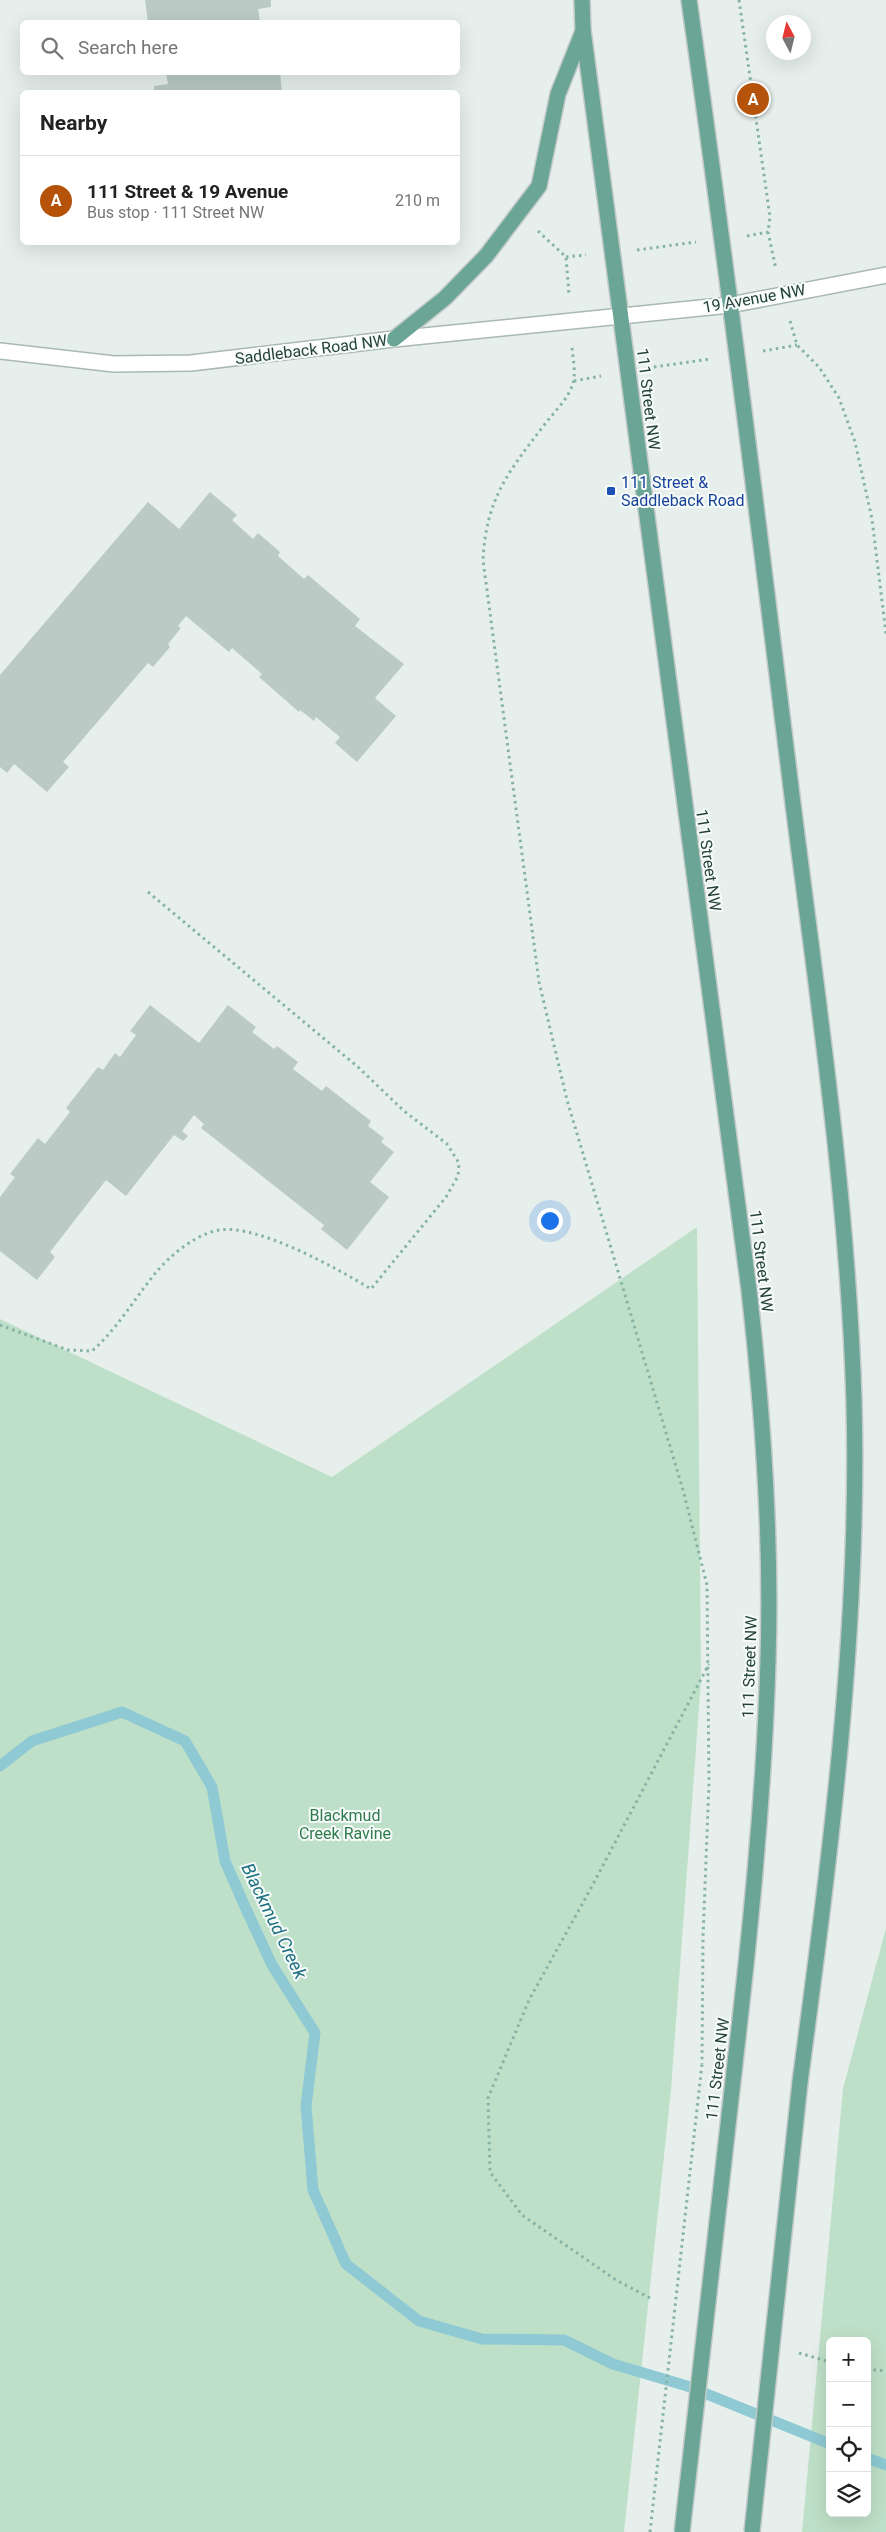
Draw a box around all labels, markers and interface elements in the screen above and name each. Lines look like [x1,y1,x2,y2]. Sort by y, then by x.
north arrow [766,15,811,60]
search box [20,20,460,75]
icon: search [38,34,66,62]
text: Search here [78,36,178,59]
pin: A [737,80,769,118]
text: Nearby [40,111,107,135]
text: 111 Street & 19 Avenue [87,180,288,203]
text: A [51,191,61,210]
text: 210 m [395,191,440,210]
text: Bus stop · 111 Street NW [87,203,264,222]
street label: 19 Avenue NW [701,280,807,317]
street label: Saddleback Road NW [234,331,388,368]
street label: 111 Street NW [633,347,664,451]
place label: 111 Street & Saddleback Road [621,473,744,510]
marker: 111 Street & Saddleback Road [605,485,617,497]
street label: 111 Street NW [692,808,725,912]
your location [537,1208,563,1234]
street label: 111 Street NW [746,1209,777,1313]
street label: 111 Street NW [738,1615,761,1719]
park label: Blackmud Creek Ravine [299,1806,391,1843]
water label: Blackmud Creek [237,1859,312,1983]
street label: 111 Street NW [702,2017,733,2121]
map controls [826,2337,871,2517]
button: + [826,2337,871,2382]
button: − [826,2382,871,2427]
button: locate [826,2427,871,2472]
button: layers [826,2472,871,2517]

